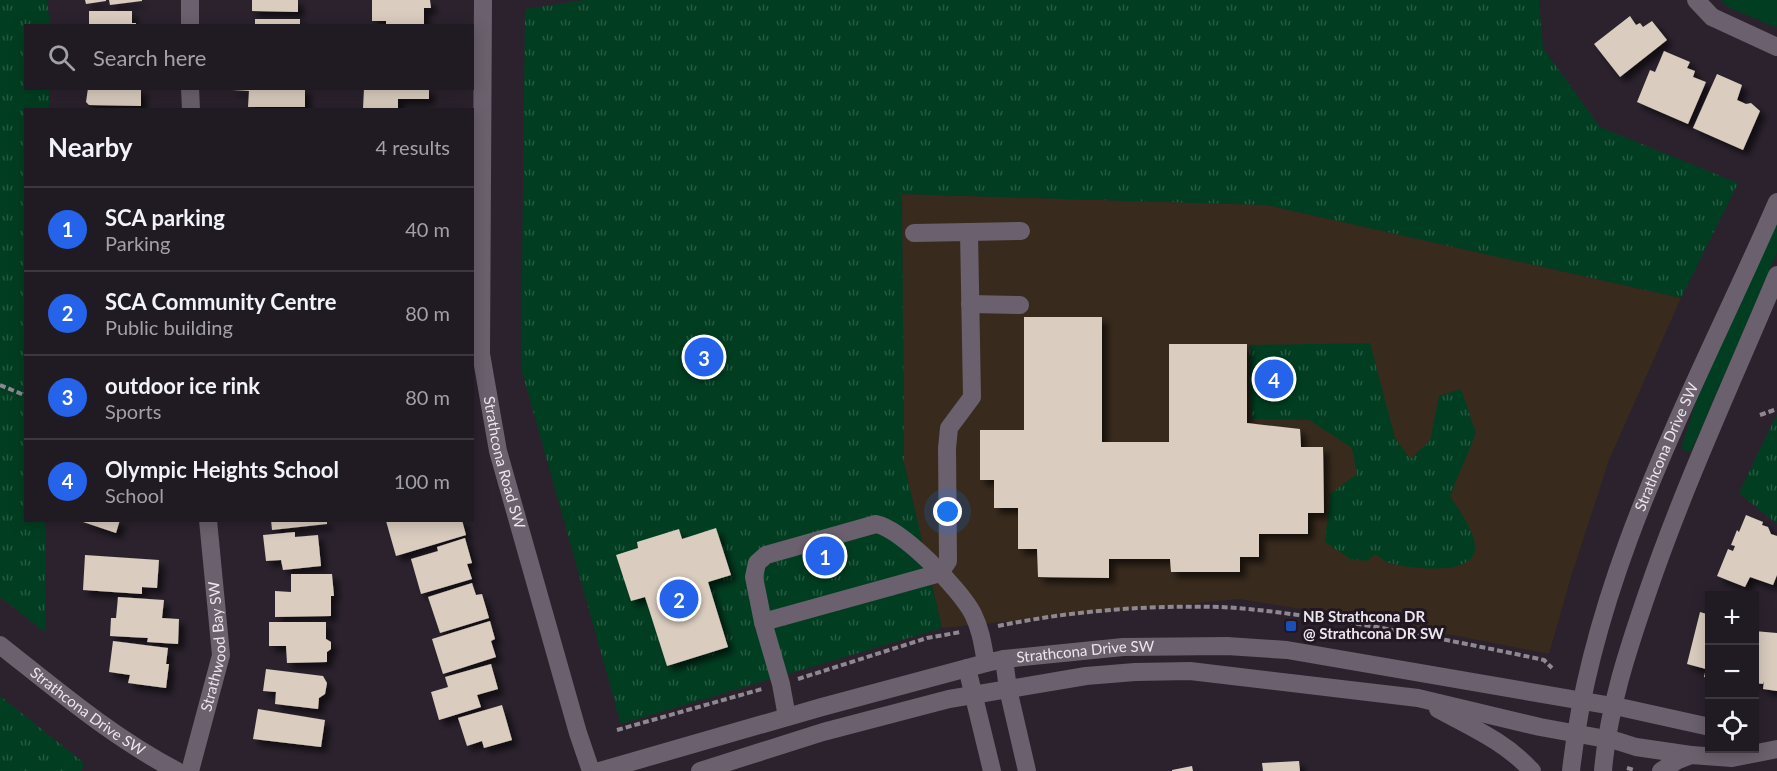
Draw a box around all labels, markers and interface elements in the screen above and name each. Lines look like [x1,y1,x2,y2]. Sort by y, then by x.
search box [24,24,474,90]
icon: search [45,41,78,74]
text: Search here [93,44,206,71]
text: Nearby [48,131,133,163]
text: 4 results [375,135,450,159]
text: SCA parking [105,204,225,231]
text: 1 [62,217,73,241]
text: 40 m [405,217,450,241]
text: Parking [105,231,170,255]
text: SCA Community Centre [105,288,336,315]
text: 2 [62,301,73,325]
text: 80 m [405,301,450,325]
text: Public building [105,315,233,339]
pin: 3 [684,334,724,380]
pin: 4 [1254,356,1294,401]
text: outdoor ice rink [105,372,260,399]
street label: Strathcona Drive SW [1630,379,1701,514]
text: 3 [62,385,73,409]
text: 80 m [405,385,450,409]
street label: Strathcona Road SW [481,395,530,531]
text: Sports [105,399,161,423]
text: Olympic Heights School [105,456,339,483]
text: 4 [62,469,73,493]
text: 100 m [394,469,450,493]
text: School [105,483,164,507]
your location [933,497,962,526]
pin: 1 [806,534,844,578]
pin: 2 [660,576,698,622]
street label: Strathwood Bay SW [196,580,229,713]
map controls [1705,591,1759,753]
button: + [1705,591,1759,645]
place label: NB Strathcona DR @ Strathcona DR SW [1303,607,1444,642]
marker: NB Strathcona DR @ Strathcona DR SW [1284,619,1298,633]
street label: Strathcona Drive SW [1016,637,1155,666]
button: − [1705,645,1759,699]
street label: Strathcona Drive SW [27,663,149,759]
button: locate [1705,699,1759,753]

